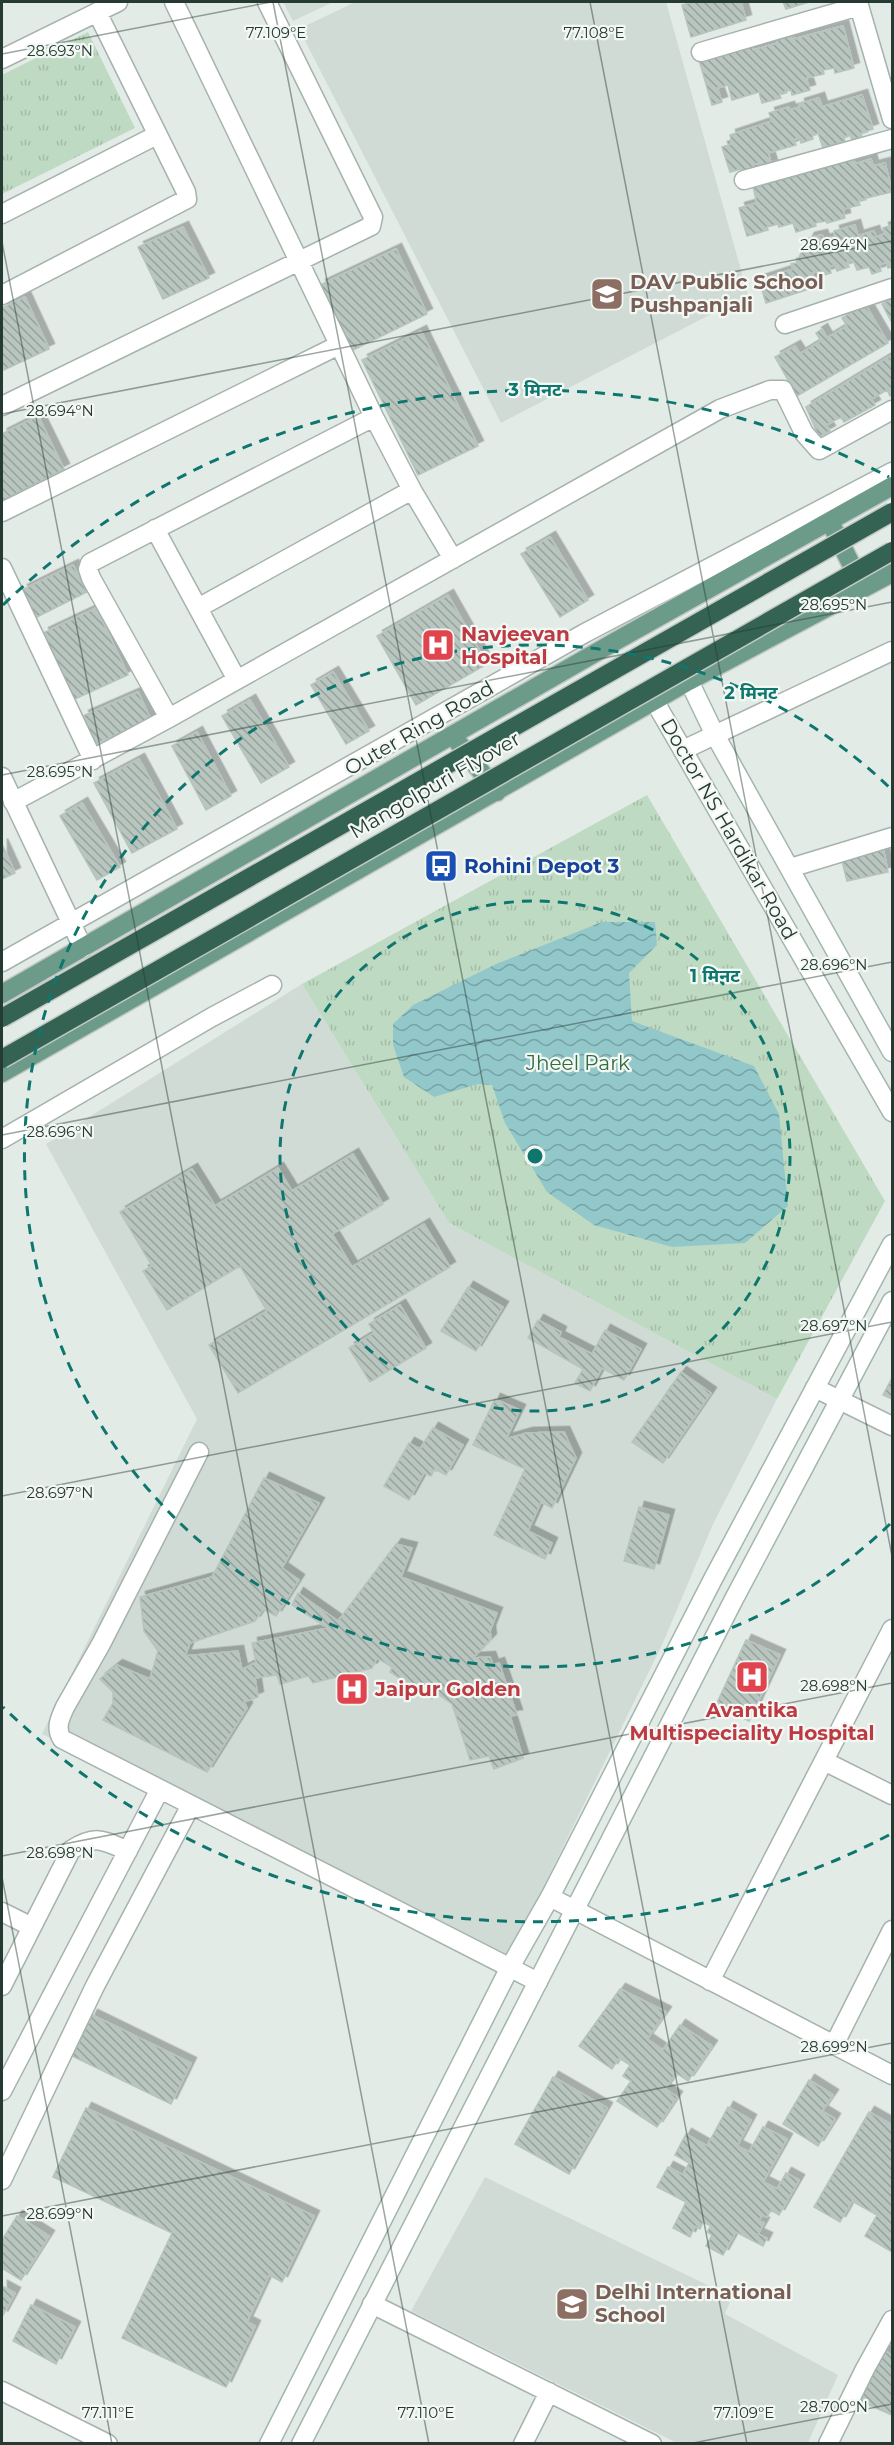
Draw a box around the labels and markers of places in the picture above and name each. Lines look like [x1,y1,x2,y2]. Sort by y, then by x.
place label: DAV Public School Pushpanjali [630,270,824,317]
school or university icon: DAV Public School Pushpanjali [589,276,625,312]
place label: Navjeevan Hospital [461,622,570,669]
hospital icon: Navjeevan Hospital [420,627,456,663]
bus stop icon: Rohini Depot 3 [423,848,459,884]
place label: Rohini Depot 3 [464,854,620,878]
centre of rings [525,1146,545,1166]
hospital icon: Avantika Multispeciality Hospital [734,1659,770,1695]
hospital icon: Jaipur Golden [334,1671,370,1707]
place label: Jaipur Golden [374,1677,521,1701]
place label: Avantika Multispeciality Hospital [629,1698,875,1745]
place label: Delhi International School [595,2280,792,2327]
school or university icon: Delhi International School [554,2286,590,2322]

